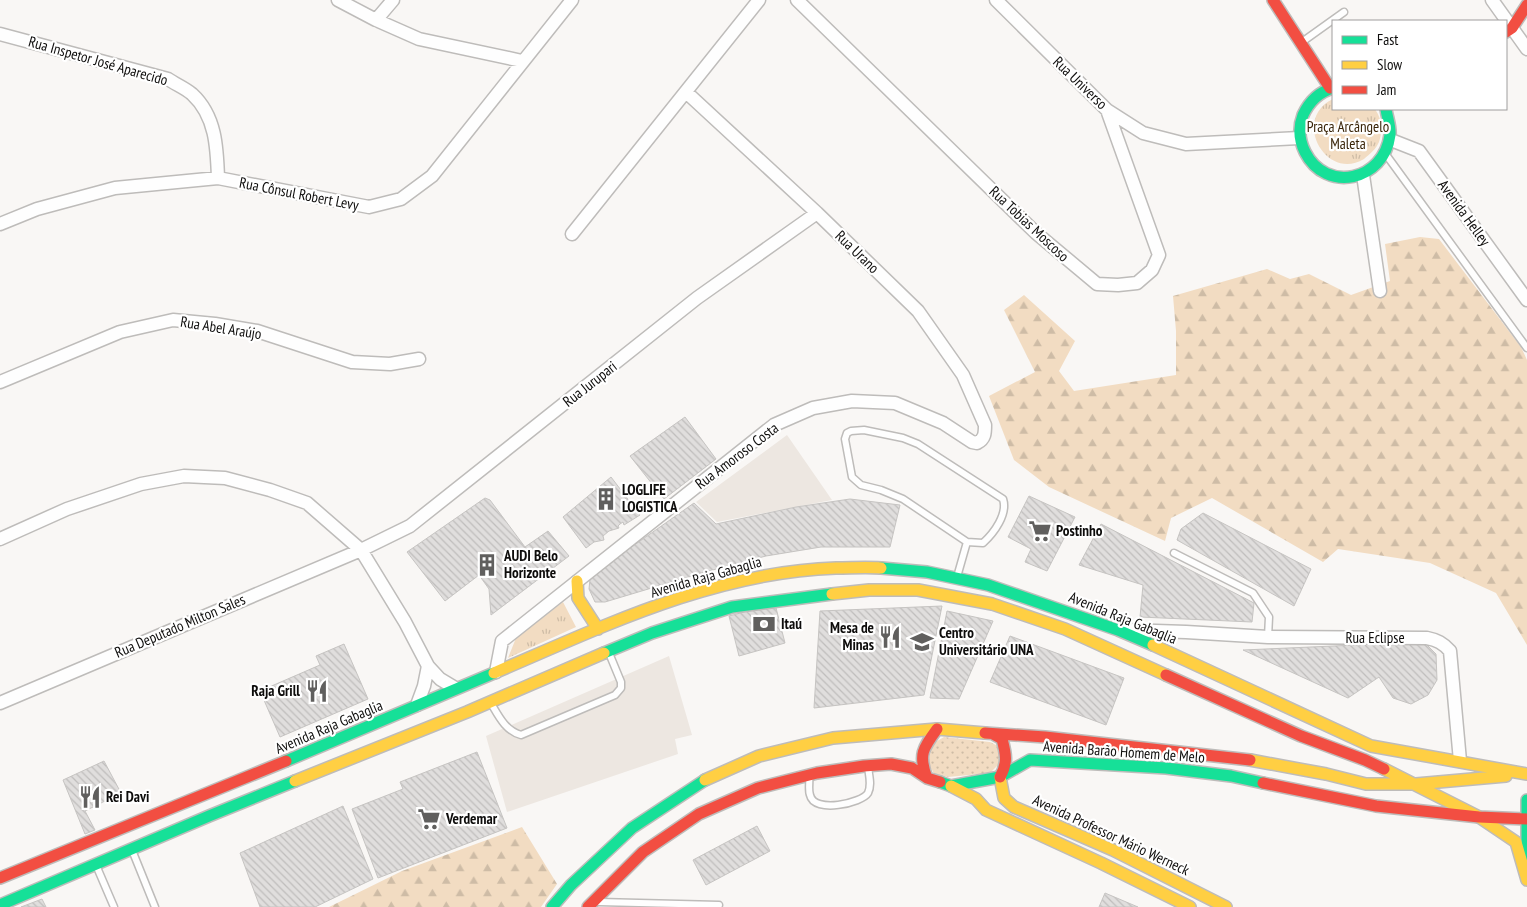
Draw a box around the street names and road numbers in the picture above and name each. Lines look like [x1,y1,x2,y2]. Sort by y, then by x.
street label: Rua Inspetor José Aparecido [26,32,170,90]
street label: Rua Universo [1049,52,1111,113]
street label: Rua Cônsul Robert Levy [238,173,361,214]
street label: Avenida Helley [1434,176,1495,250]
street label: Rua Tobias Moscoso [985,182,1073,265]
street label: Rua Urano [831,226,883,277]
street label: Rua Abel Araújo [179,312,263,343]
street label: Rua Jurupari [559,357,621,411]
street label: Rua Amoroso Costa [691,418,782,493]
street label: Avenida Raja Gabaglia [648,552,764,601]
street label: Avenida Raja Gabaglia [1066,587,1180,648]
street label: Rua Deputado Milton Sales [112,589,248,662]
street label: Rua Eclipse [1345,628,1405,647]
street label: Avenida Raja Gabaglia [272,695,385,758]
street label: Avenida Barão Homem de Melo [1043,736,1206,767]
street label: Avenida Professor Mário Werneck [1030,790,1193,879]

